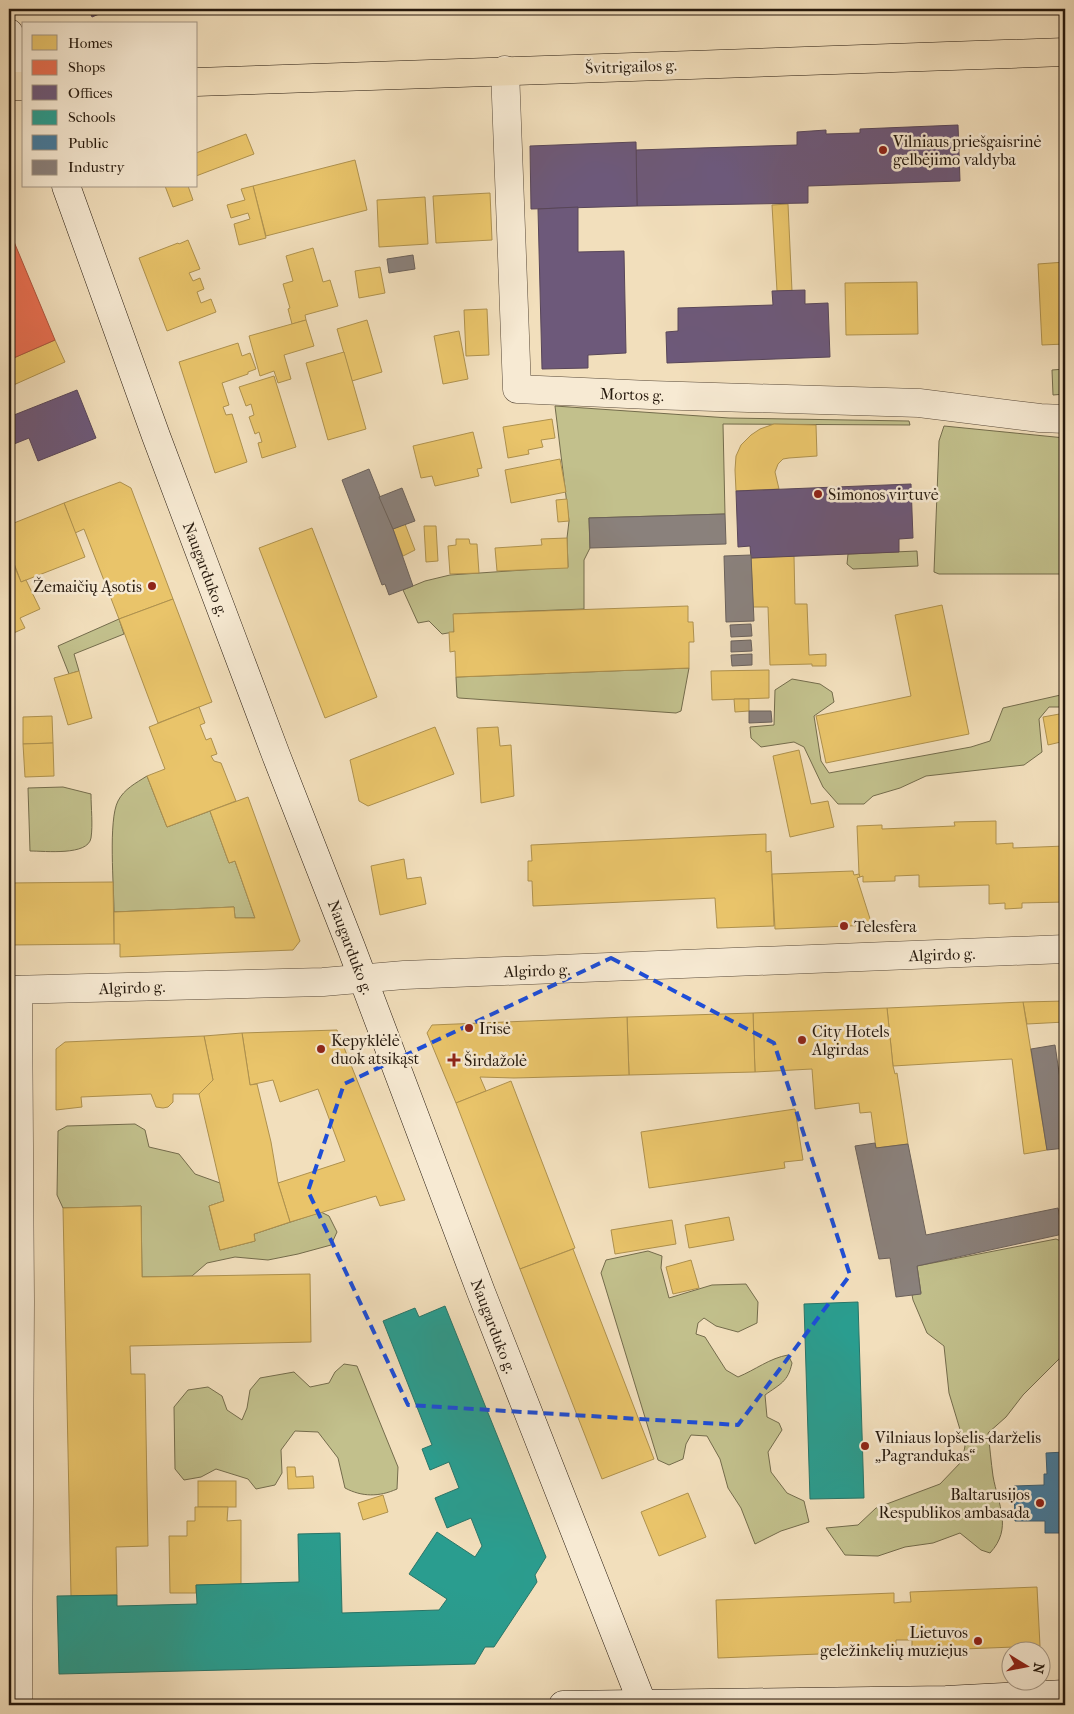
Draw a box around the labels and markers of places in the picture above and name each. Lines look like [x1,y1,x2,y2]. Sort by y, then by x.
place label: Vilniaus priešgaisrinė gelbėjimo valdyba [892,132,1041,169]
marker: Vilniaus priešgaisrinė gelbėjimo valdyba [877,144,889,156]
place label: Simonos virtuvė [828,485,939,504]
marker: Simonos virtuvė [812,488,824,500]
place label: Žemaičių Ąsotis [33,576,142,596]
marker: Žemaičių Ąsotis [146,580,158,592]
place label: Telesfera [854,917,917,936]
marker: Telesfera [838,920,850,932]
place label: Irisė [479,1019,511,1038]
marker: Irisė [463,1022,475,1034]
place label: City Hotels Algirdas [811,1022,889,1059]
place label: Kepyklėlė duok atsikąst [331,1031,420,1068]
marker: City Hotels Algirdas [796,1034,808,1046]
marker: Kepyklėlė duok atsikąst [315,1043,327,1055]
place label: Širdažolė [464,1050,527,1070]
marker: Širdažolė [448,1054,460,1066]
place label: Vilniaus lopšelis-darželis „Pagrandukas“ [874,1428,1041,1465]
marker: Vilniaus lopšelis-darželis „Pagrandukas“ [859,1440,871,1452]
place label: Baltarusijos Respublikos ambasada [879,1485,1031,1522]
marker: Baltarusijos Respublikos ambasada [1034,1497,1046,1509]
place label: Lietuvos geležinkelių muziejus [820,1623,968,1660]
marker: Lietuvos geležinkelių muziejus [972,1635,984,1647]

